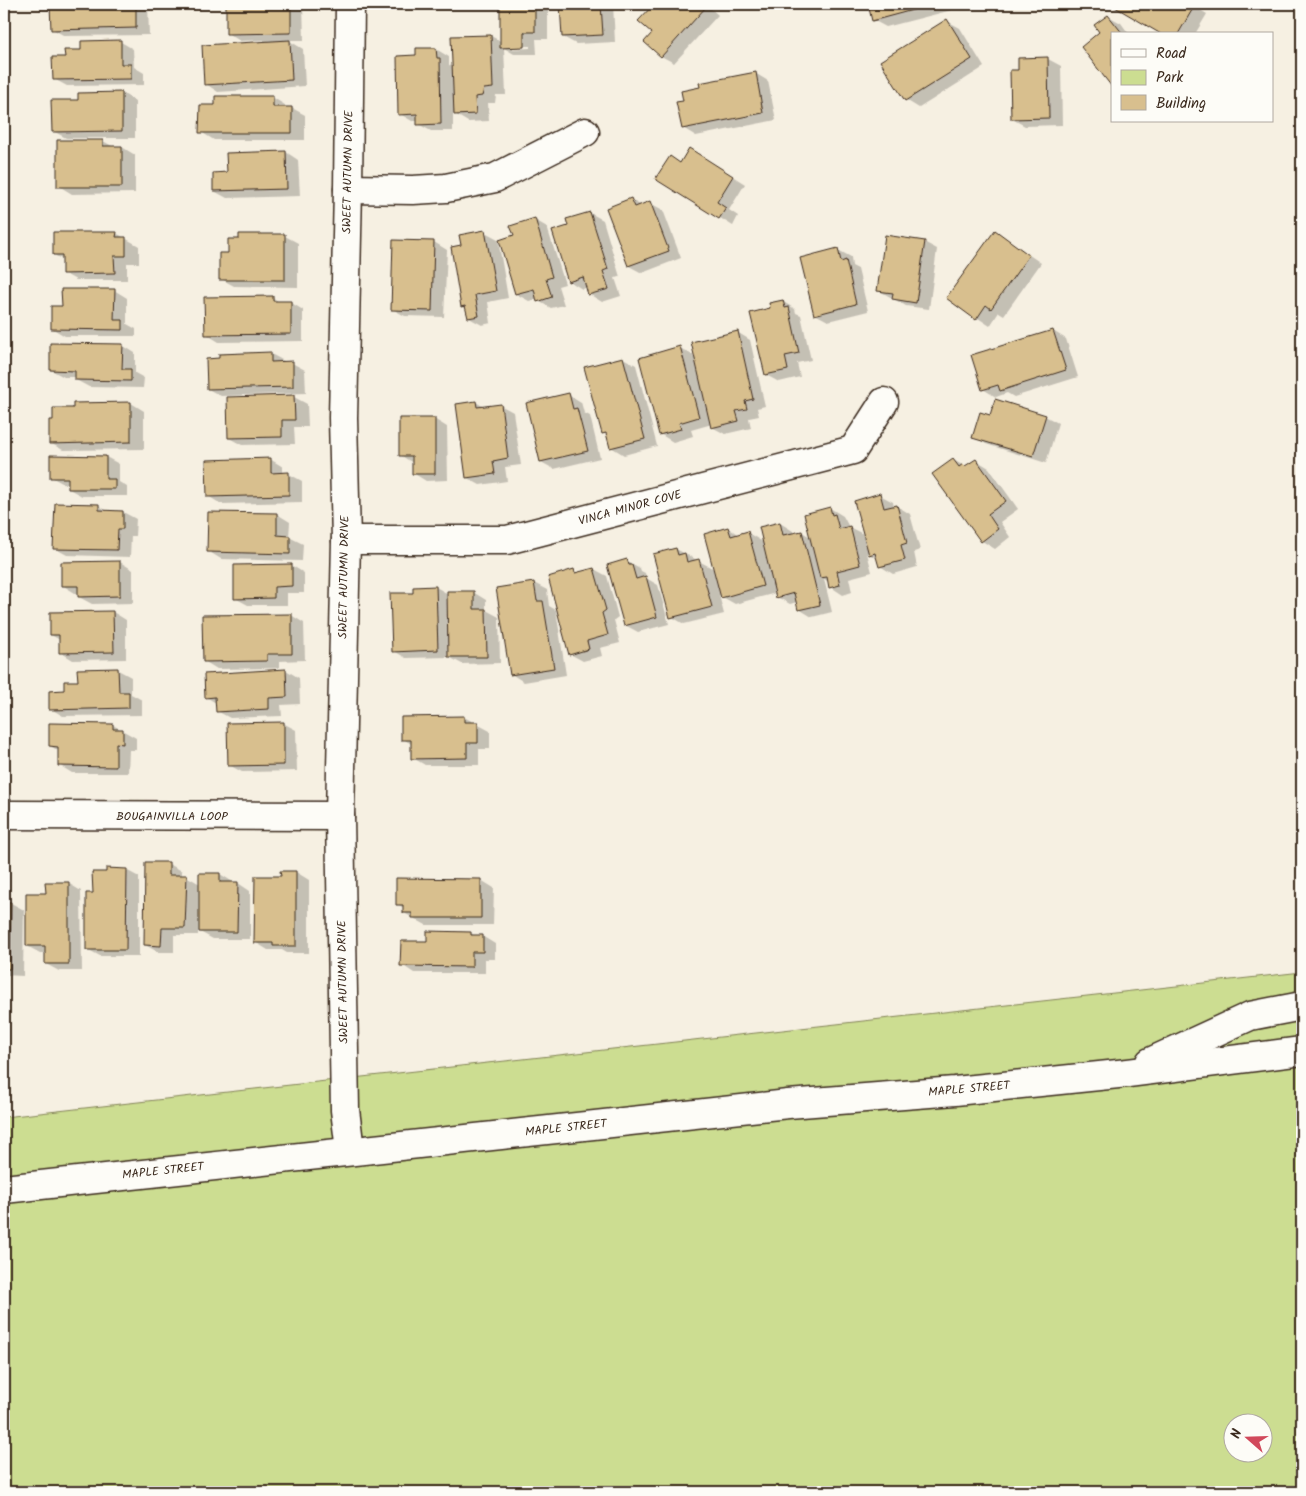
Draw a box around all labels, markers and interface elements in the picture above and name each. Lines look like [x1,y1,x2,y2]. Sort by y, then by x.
legend [1111,32,1274,122]
text: Road [1156,42,1187,66]
text: Park [1156,66,1184,90]
text: Building [1156,92,1206,116]
street label: SWEET AUTUMN DRIVE [337,109,359,234]
street label: VINCA MINOR COVE [576,485,685,531]
street label: SWEET AUTUMN DRIVE [333,514,355,639]
street label: BOUGAINVILLA LOOP [116,807,228,826]
street label: SWEET AUTUMN DRIVE [332,919,354,1044]
street label: MAPLE STREET [927,1076,1012,1102]
street label: MAPLE STREET [524,1114,609,1142]
street label: MAPLE STREET [121,1157,206,1185]
north arrow [1224,1414,1274,1464]
text: N [1225,1426,1249,1442]

